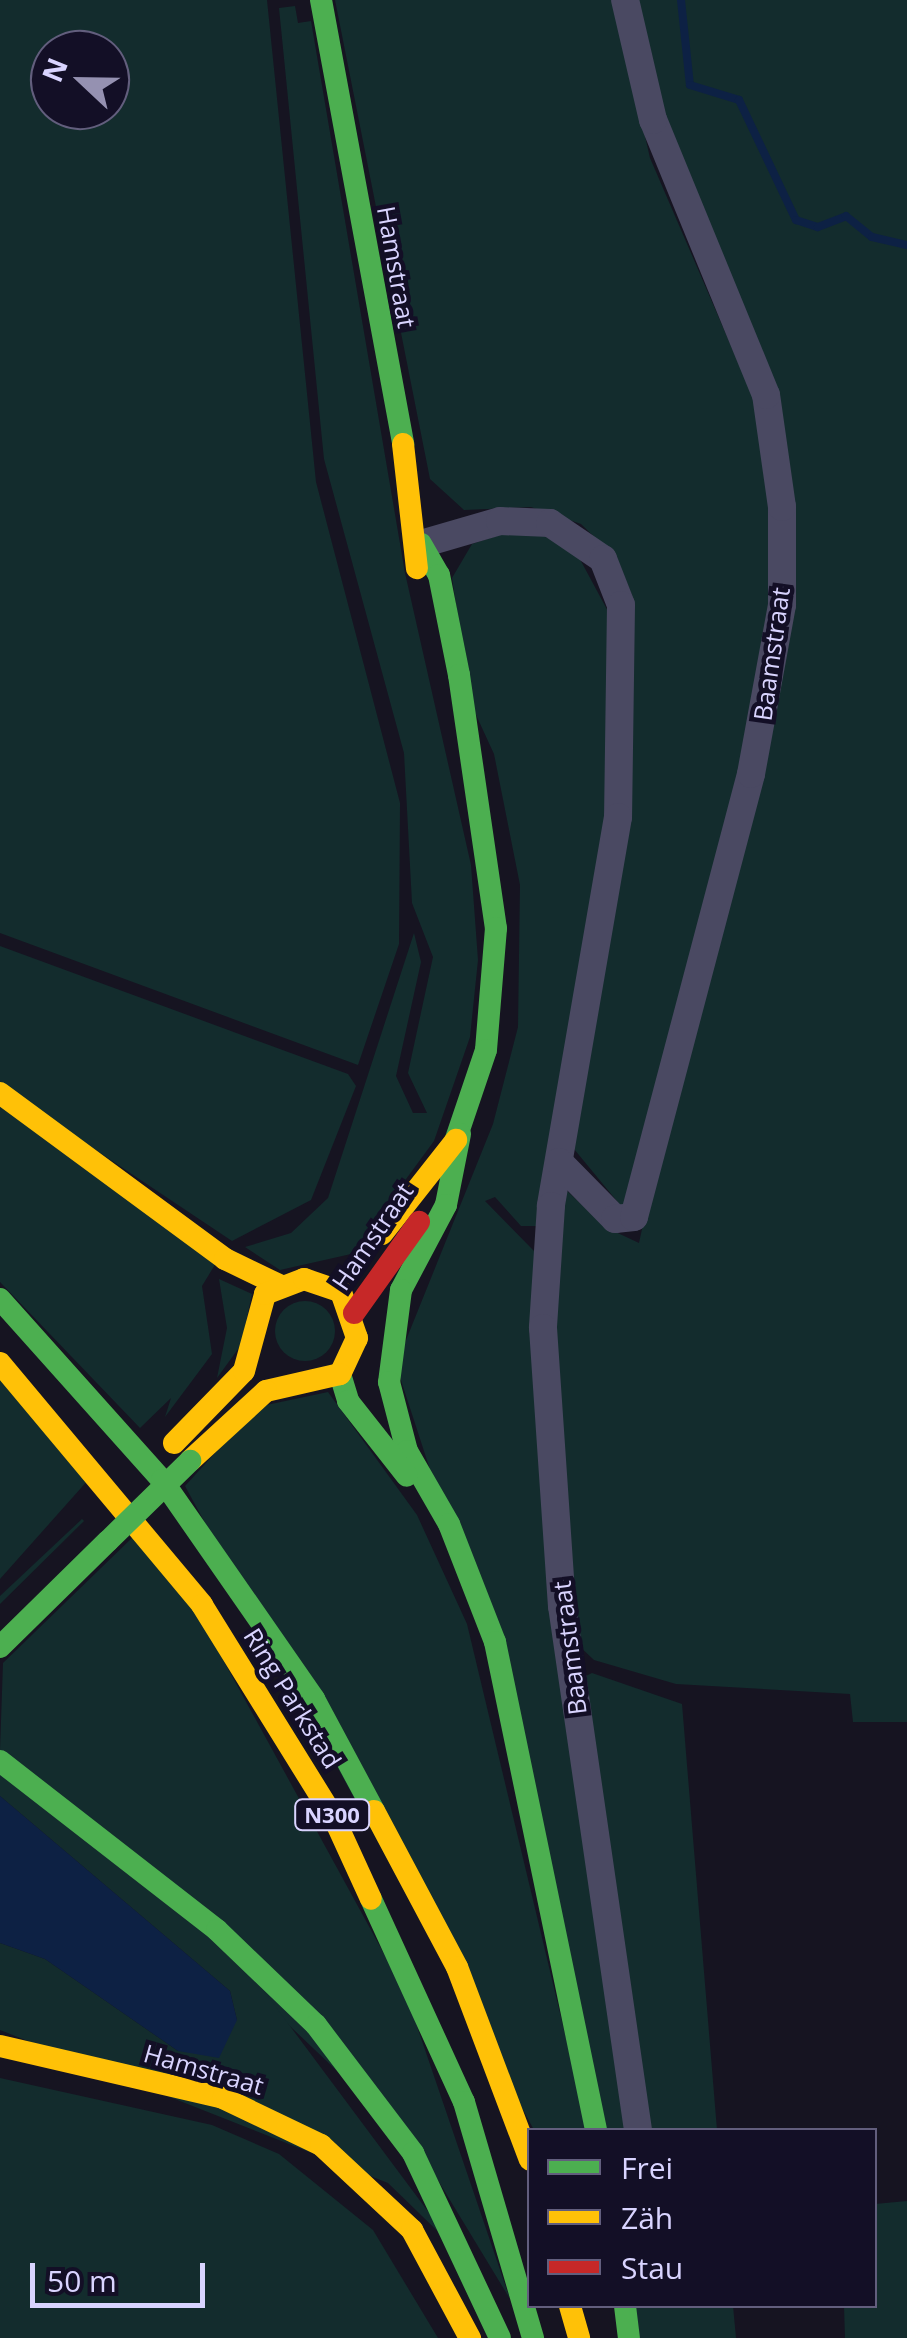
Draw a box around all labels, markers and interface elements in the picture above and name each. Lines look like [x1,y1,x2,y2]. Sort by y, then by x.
north arrow [30,30,130,130]
text: N [32,52,76,87]
street label: Hamstraat [372,204,422,330]
street label: Baamstraat [747,585,795,723]
street label: Hamstraat [325,1177,419,1295]
street label: Baamstraat [546,1579,592,1717]
street label: Ring Parkstad [238,1622,348,1774]
road number: N300 [292,1798,372,1832]
street label: Hamstraat [141,2038,267,2100]
legend [527,2128,877,2308]
text: Frei [621,2147,673,2188]
text: Zäh [621,2197,673,2238]
scale bar [35,2243,210,2305]
text: Stau [621,2247,683,2288]
text: 50 m [47,2260,117,2301]

